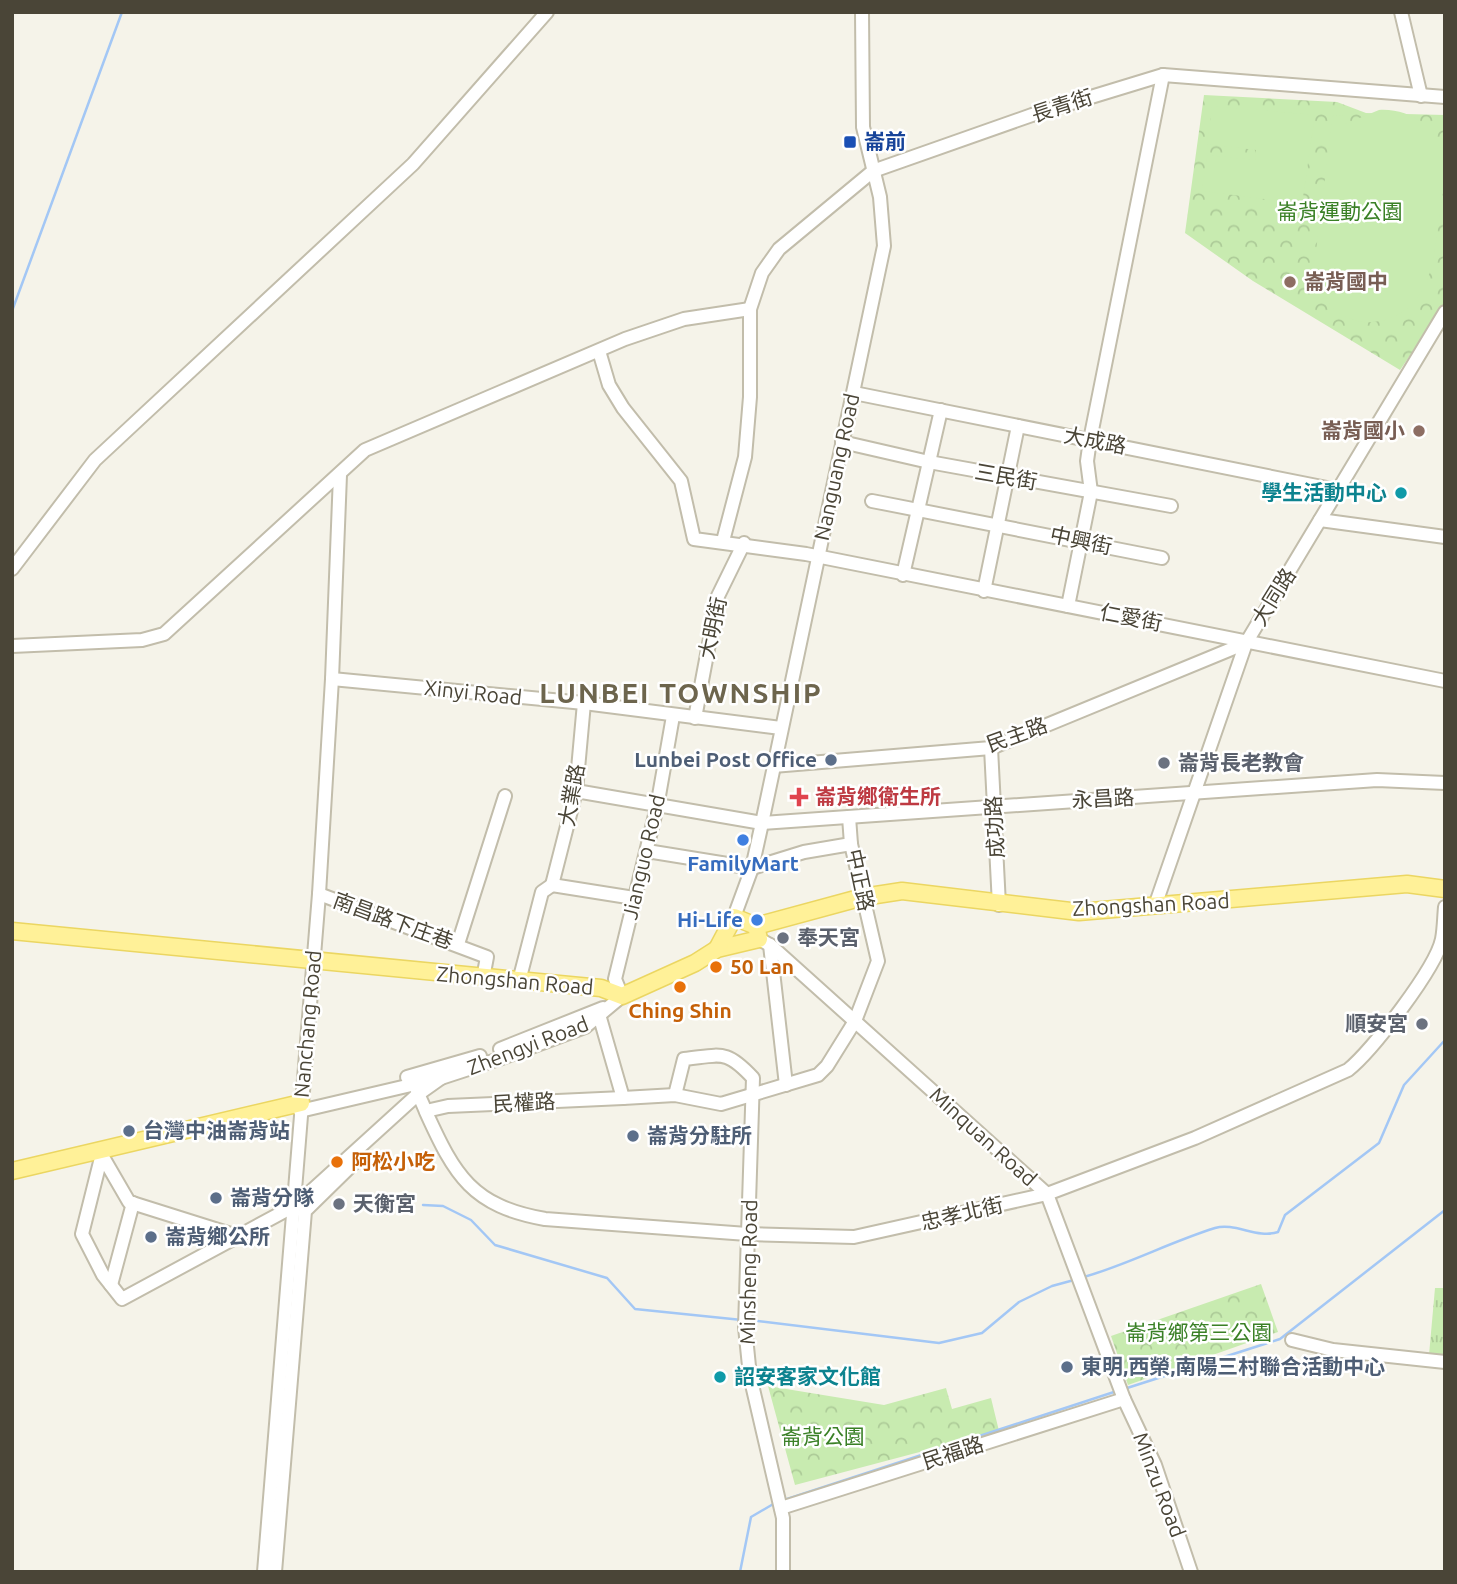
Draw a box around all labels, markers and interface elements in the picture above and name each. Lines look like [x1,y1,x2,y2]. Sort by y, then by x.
street label: 長青街 [1028,84,1095,126]
place label: 崙前 [864,129,906,153]
marker: 崙前 [842,134,858,150]
park label: 崙背運動公園 [1277,199,1403,223]
place label: 崙背國中 [1304,269,1388,293]
marker: 崙背國中 [1282,274,1298,290]
street label: Nanguang Road [809,391,863,543]
place label: 崙背國小 [1321,418,1405,442]
street label: 大成路 [1062,422,1128,458]
marker: 崙背國小 [1411,423,1427,439]
street label: 三民街 [973,459,1039,493]
place label: 學生活動中心 [1261,480,1387,504]
marker: 學生活動中心 [1393,485,1409,501]
street label: 中興街 [1048,522,1115,558]
street label: 大同路 [1246,563,1300,630]
street label: 大明街 [694,594,730,661]
street label: 仁愛街 [1098,599,1164,635]
street label: Xinyi Road [423,675,523,709]
district label: LUNBEI TOWNSHIP [539,677,823,708]
street label: 民主路 [983,712,1050,756]
place label: Lunbei Post Office [634,747,817,771]
place label: 崙背長老教會 [1178,750,1304,774]
marker: Lunbei Post Office [823,752,839,768]
marker: 崙背長老教會 [1156,755,1172,771]
street label: 大業路 [554,762,588,828]
place label: 崙背鄉衛生所 [815,784,941,808]
street label: 永昌路 [1071,784,1135,812]
marker: 崙背鄉衛生所 [789,787,809,807]
street label: Jianguo Road [617,792,669,922]
street label: 成功路 [980,795,1008,859]
marker: FamilyMart [735,832,751,848]
street label: 中正路 [843,846,879,913]
place label: FamilyMart [687,851,799,875]
street label: 南昌路下庄巷 [330,887,457,953]
street label: Zhongshan Road [1072,888,1230,920]
place label: Hi-Life [677,907,743,931]
marker: Hi-Life [749,912,765,928]
place label: 奉天宮 [797,925,860,949]
marker: 奉天宮 [775,930,791,946]
street label: Nanchang Road [289,949,325,1098]
place label: 50 Lan [730,954,794,978]
marker: 50 Lan [708,959,724,975]
street label: Zhongshan Road [436,961,595,999]
marker: Ching Shin [672,979,688,995]
place label: Ching Shin [628,998,732,1022]
street label: Zhengyi Road [464,1011,592,1079]
place label: 順安宮 [1345,1011,1408,1035]
marker: 順安宮 [1414,1016,1430,1032]
street label: Minquan Road [925,1082,1042,1191]
street label: 民權路 [492,1088,556,1116]
place label: 台灣中油崙背站 [143,1118,290,1142]
marker: 台灣中油崙背站 [121,1123,137,1139]
place label: 崙背分駐所 [647,1123,752,1147]
marker: 崙背分駐所 [625,1128,641,1144]
place label: 阿松小吃 [351,1149,435,1173]
marker: 阿松小吃 [329,1154,345,1170]
place label: 崙背分隊 [230,1185,315,1209]
marker: 崙背分隊 [208,1190,224,1206]
place label: 天衡宮 [353,1191,416,1215]
street label: 忠孝北街 [918,1192,1005,1234]
marker: 天衡宮 [331,1196,347,1212]
street label: Minsheng Road [735,1199,761,1345]
place label: 崙背鄉公所 [165,1224,270,1248]
marker: 崙背鄉公所 [143,1229,159,1245]
park label: 崙背鄉第三公園 [1126,1320,1273,1344]
place label: 東明,西榮,南陽三村聯合活動中心 [1081,1354,1385,1378]
marker: 東明,西榮,南陽三村聯合活動中心 [1059,1359,1075,1375]
place label: 詔安客家文化館 [734,1364,881,1388]
marker: 詔安客家文化館 [712,1369,728,1385]
park label: 崙背公園 [781,1424,865,1448]
street label: Minzu Road [1129,1429,1191,1540]
street label: 民福路 [919,1431,986,1473]

